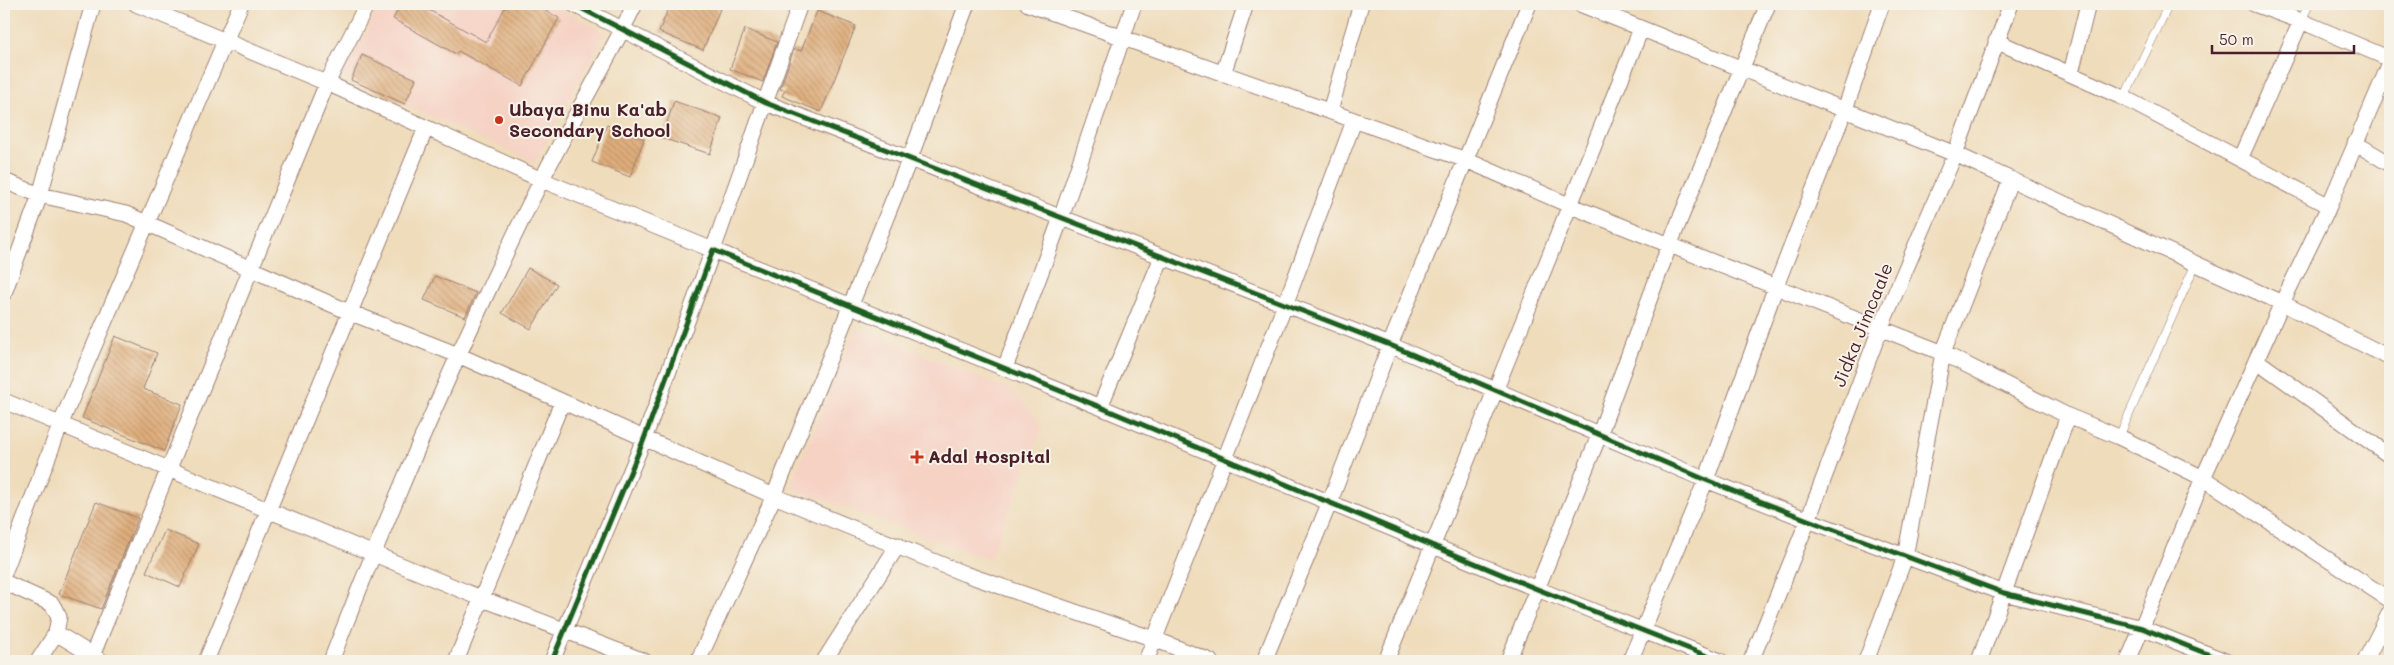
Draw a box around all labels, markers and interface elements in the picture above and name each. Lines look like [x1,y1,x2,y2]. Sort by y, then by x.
scale bar [2212,22,2354,54]
text: 50 m [2219,29,2254,49]
place label: Ubaya Binu Ka'ab Secondary School [509,97,670,142]
marker: Ubaya Binu Ka'ab Secondary School [493,114,505,126]
street label: Jidka Jimcaale [1826,259,1898,390]
place label: Adal Hospital [928,444,1050,468]
marker: Adal Hospital [910,450,924,464]

